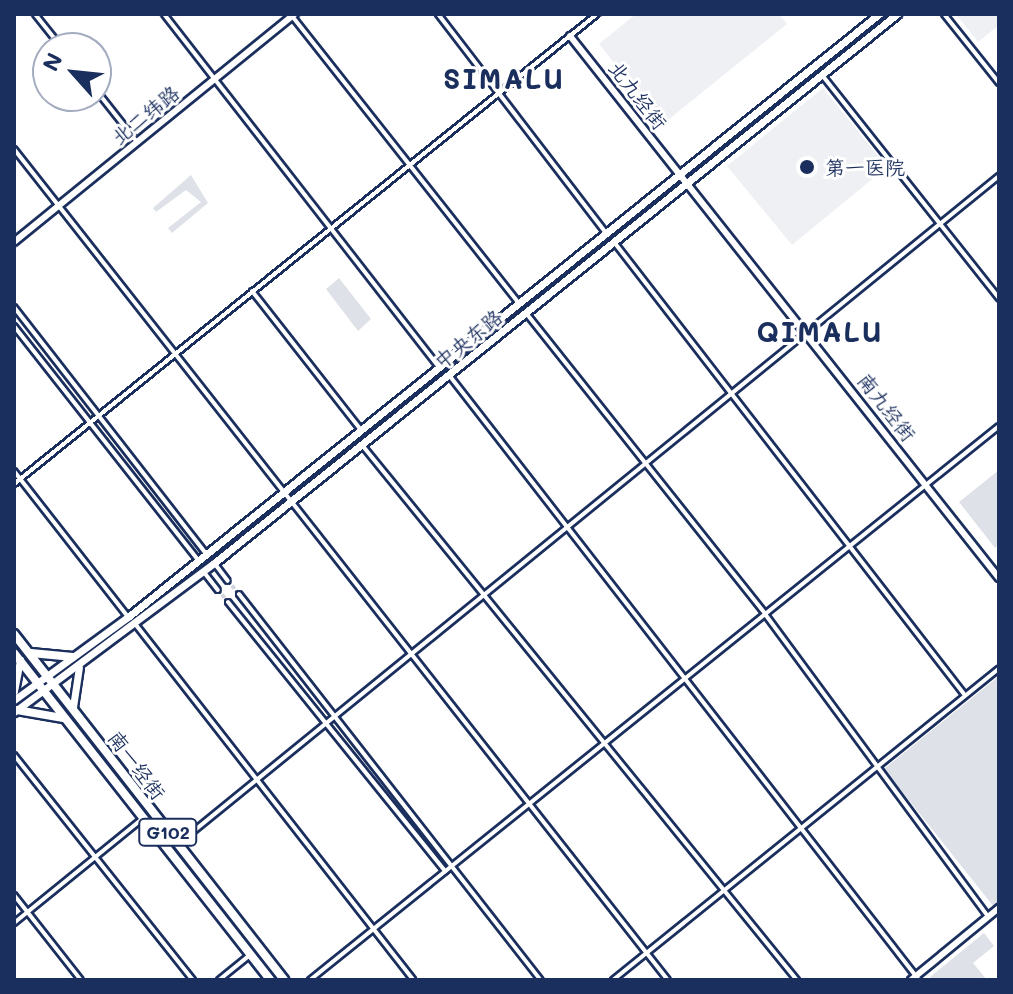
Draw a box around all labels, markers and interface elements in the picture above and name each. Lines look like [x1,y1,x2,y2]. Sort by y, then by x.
north arrow [32,32,112,112]
text: N [35,48,69,76]
street label: 北九经街 [604,56,672,134]
district label: SIMALU [443,61,565,95]
street label: 北二纬路 [106,81,184,149]
place label: 第一医院 [825,155,905,179]
marker: 第一医院 [796,156,818,178]
street label: 中央东路 [429,305,507,373]
district label: QIMALU [757,314,883,348]
street label: 南九经街 [853,368,921,446]
street label: 南一经街 [103,726,171,804]
road number: G102 [138,818,198,846]

